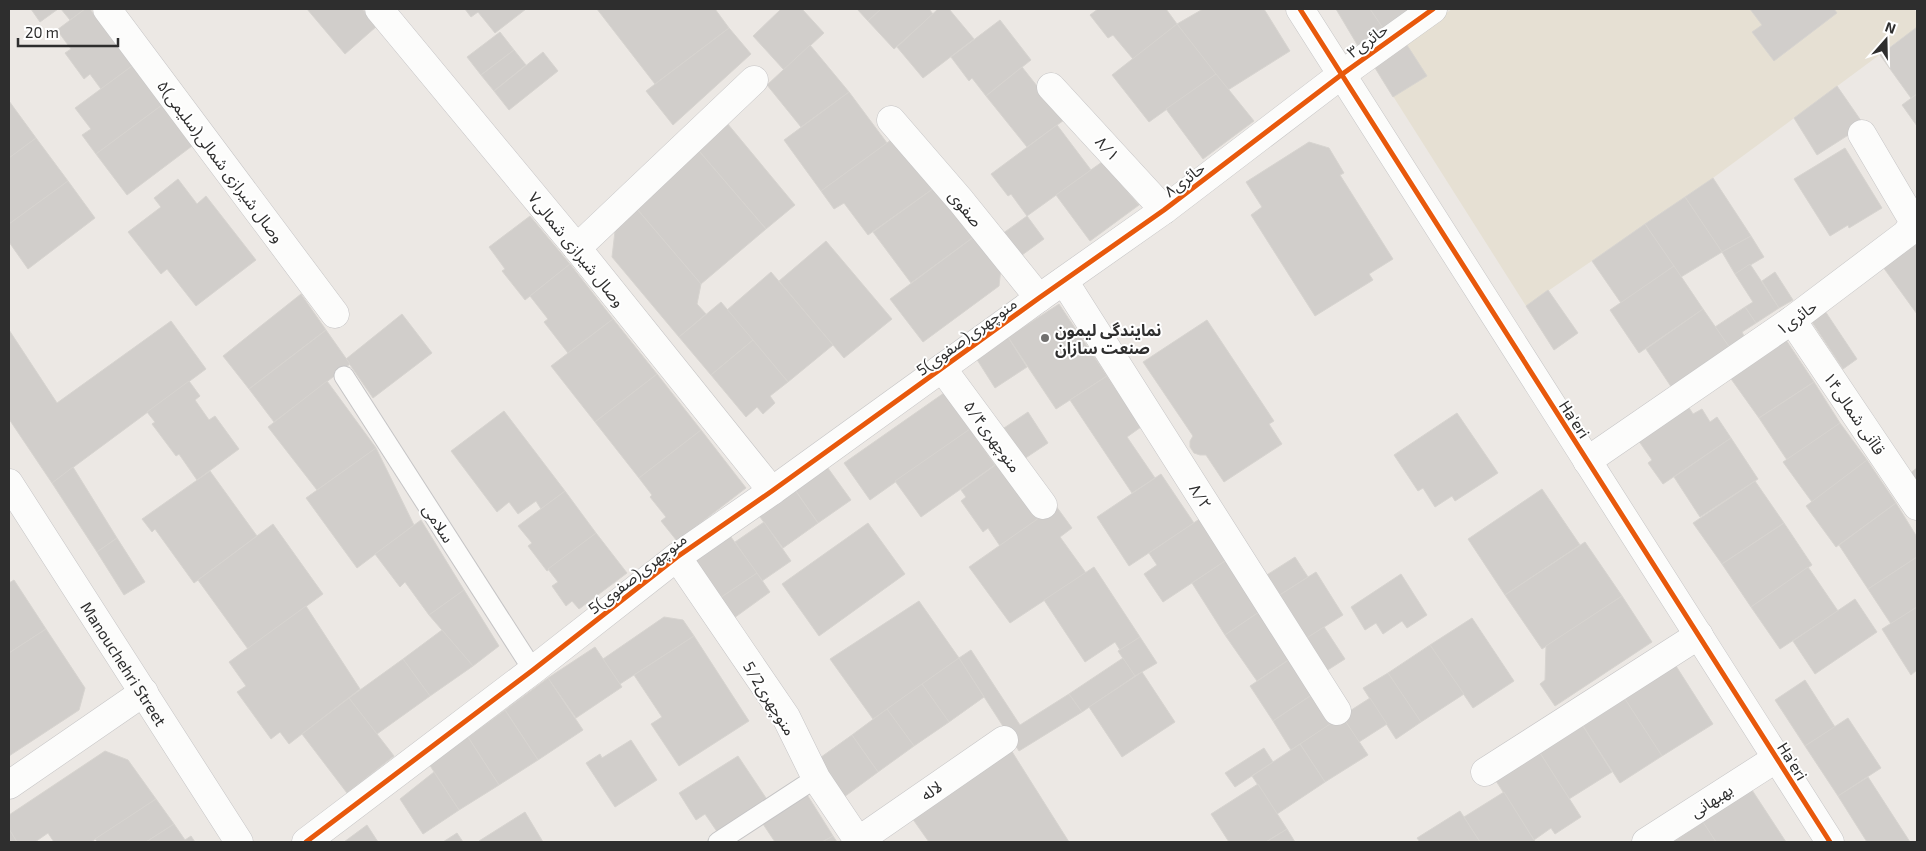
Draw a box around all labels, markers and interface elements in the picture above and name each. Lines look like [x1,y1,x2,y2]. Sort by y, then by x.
scale bar [18,15,118,47]
north arrow [1861,15,1911,65]
text: N [1883,18,1898,37]
street label: حائری۳ [1343,19,1392,62]
text: 20 m [25,23,59,41]
street label: ۵وصال شیرازی شمالی(سلیمی) [152,76,288,247]
street label: ۸/۱ [1092,132,1124,164]
street label: حائری۸ [1160,158,1209,201]
street label: صفوی [944,186,987,231]
street label: وصال شیرازی شمالی۷ [523,188,629,312]
street label: 5منوچهری(صفوی) [912,293,1021,380]
street label: حائری۱ [1772,296,1821,339]
place label: نمایندگی لیمون صنعت سازان [1055,320,1161,358]
marker: نمایندگی لیمون صنعت سازان [1039,332,1051,344]
street label: قاآنی شمالی۱۴ [1819,368,1890,459]
street label: منوچهری۵/۴ [959,396,1025,477]
street label: Ha'eri [1556,396,1594,442]
street label: ۸/۲ [1186,480,1216,512]
street label: سلامی [419,500,458,546]
street label: 5منوچهری(صفوی) [584,529,691,619]
street label: Manouchehri Street [78,598,171,729]
street label: 5/2منوچهری [738,658,800,739]
street label: Ha'eri [1774,738,1812,784]
street label: لاله [917,776,945,804]
street label: بهبهانی [1686,779,1736,822]

